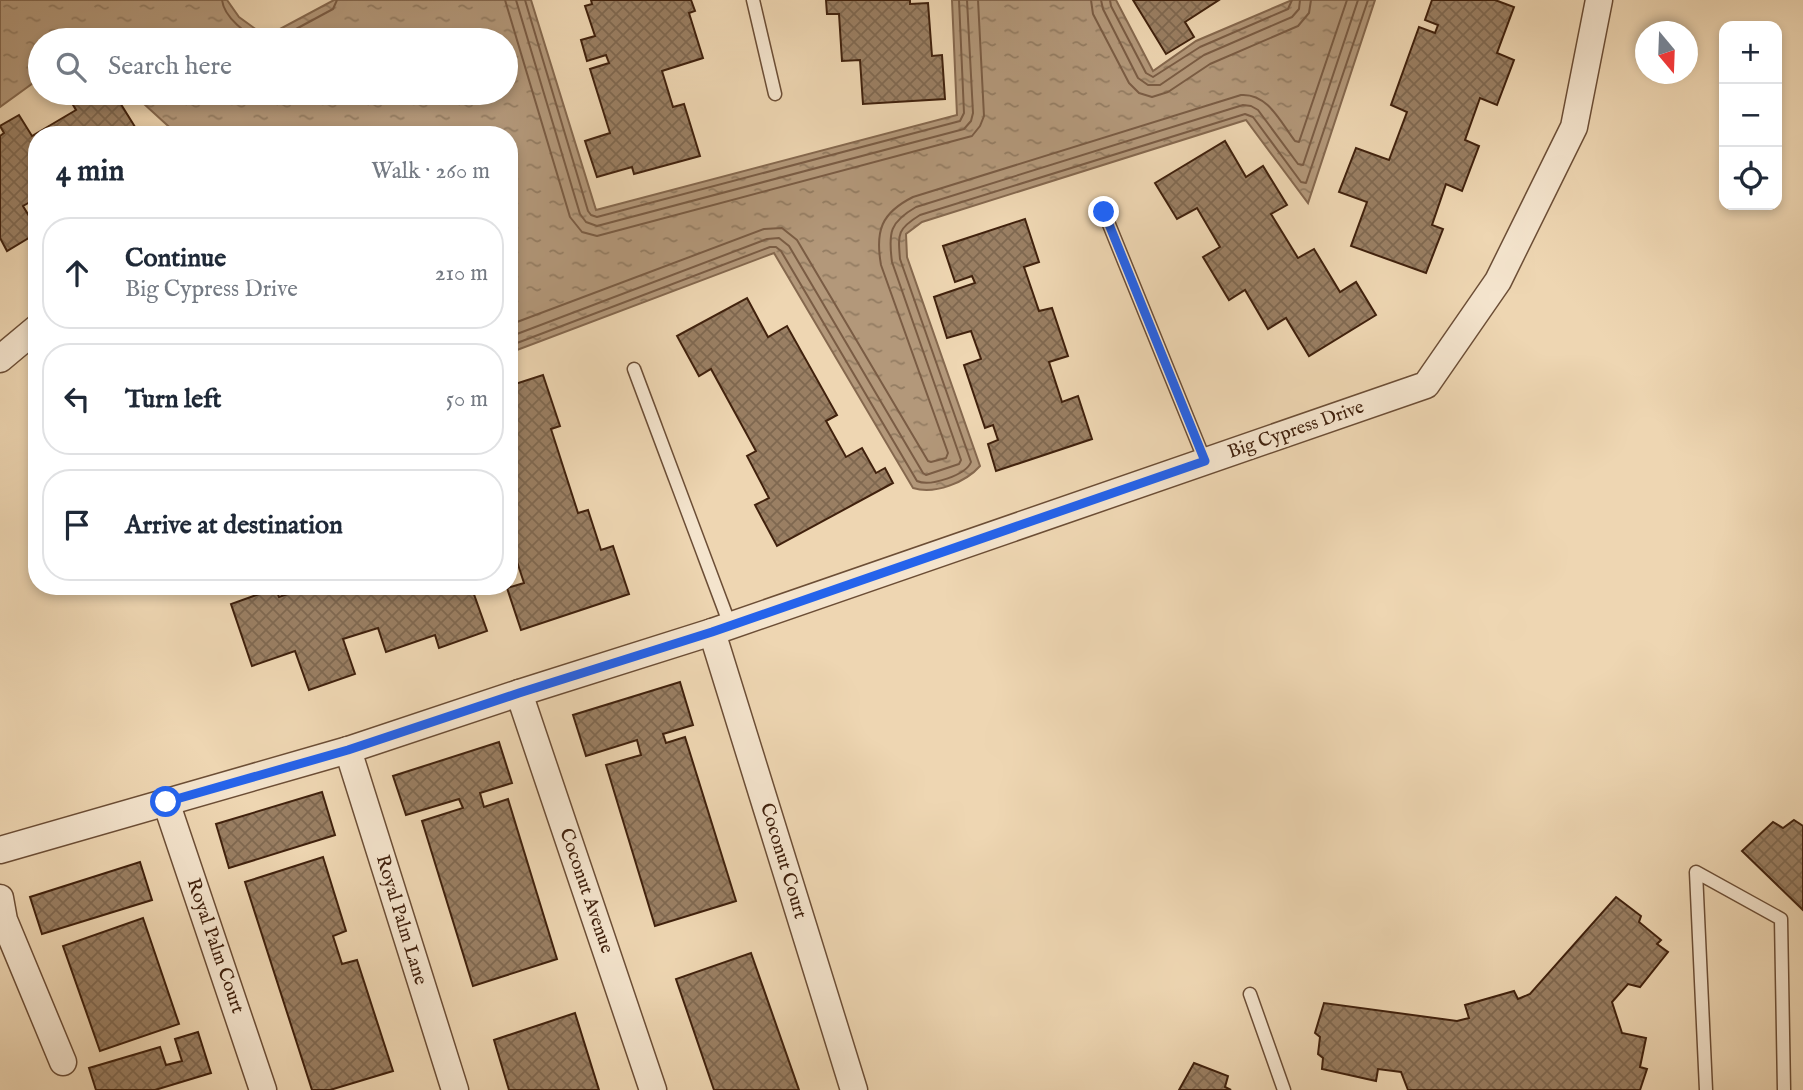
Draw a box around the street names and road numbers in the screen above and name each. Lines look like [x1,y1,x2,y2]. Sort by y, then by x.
street label: Big Cypress Drive [1225,395,1368,465]
street label: Coconut Court [754,800,812,922]
street label: Coconut Avenue [553,825,619,957]
street label: Royal Palm Lane [370,852,432,988]
street label: Royal Palm Court [181,875,250,1017]

